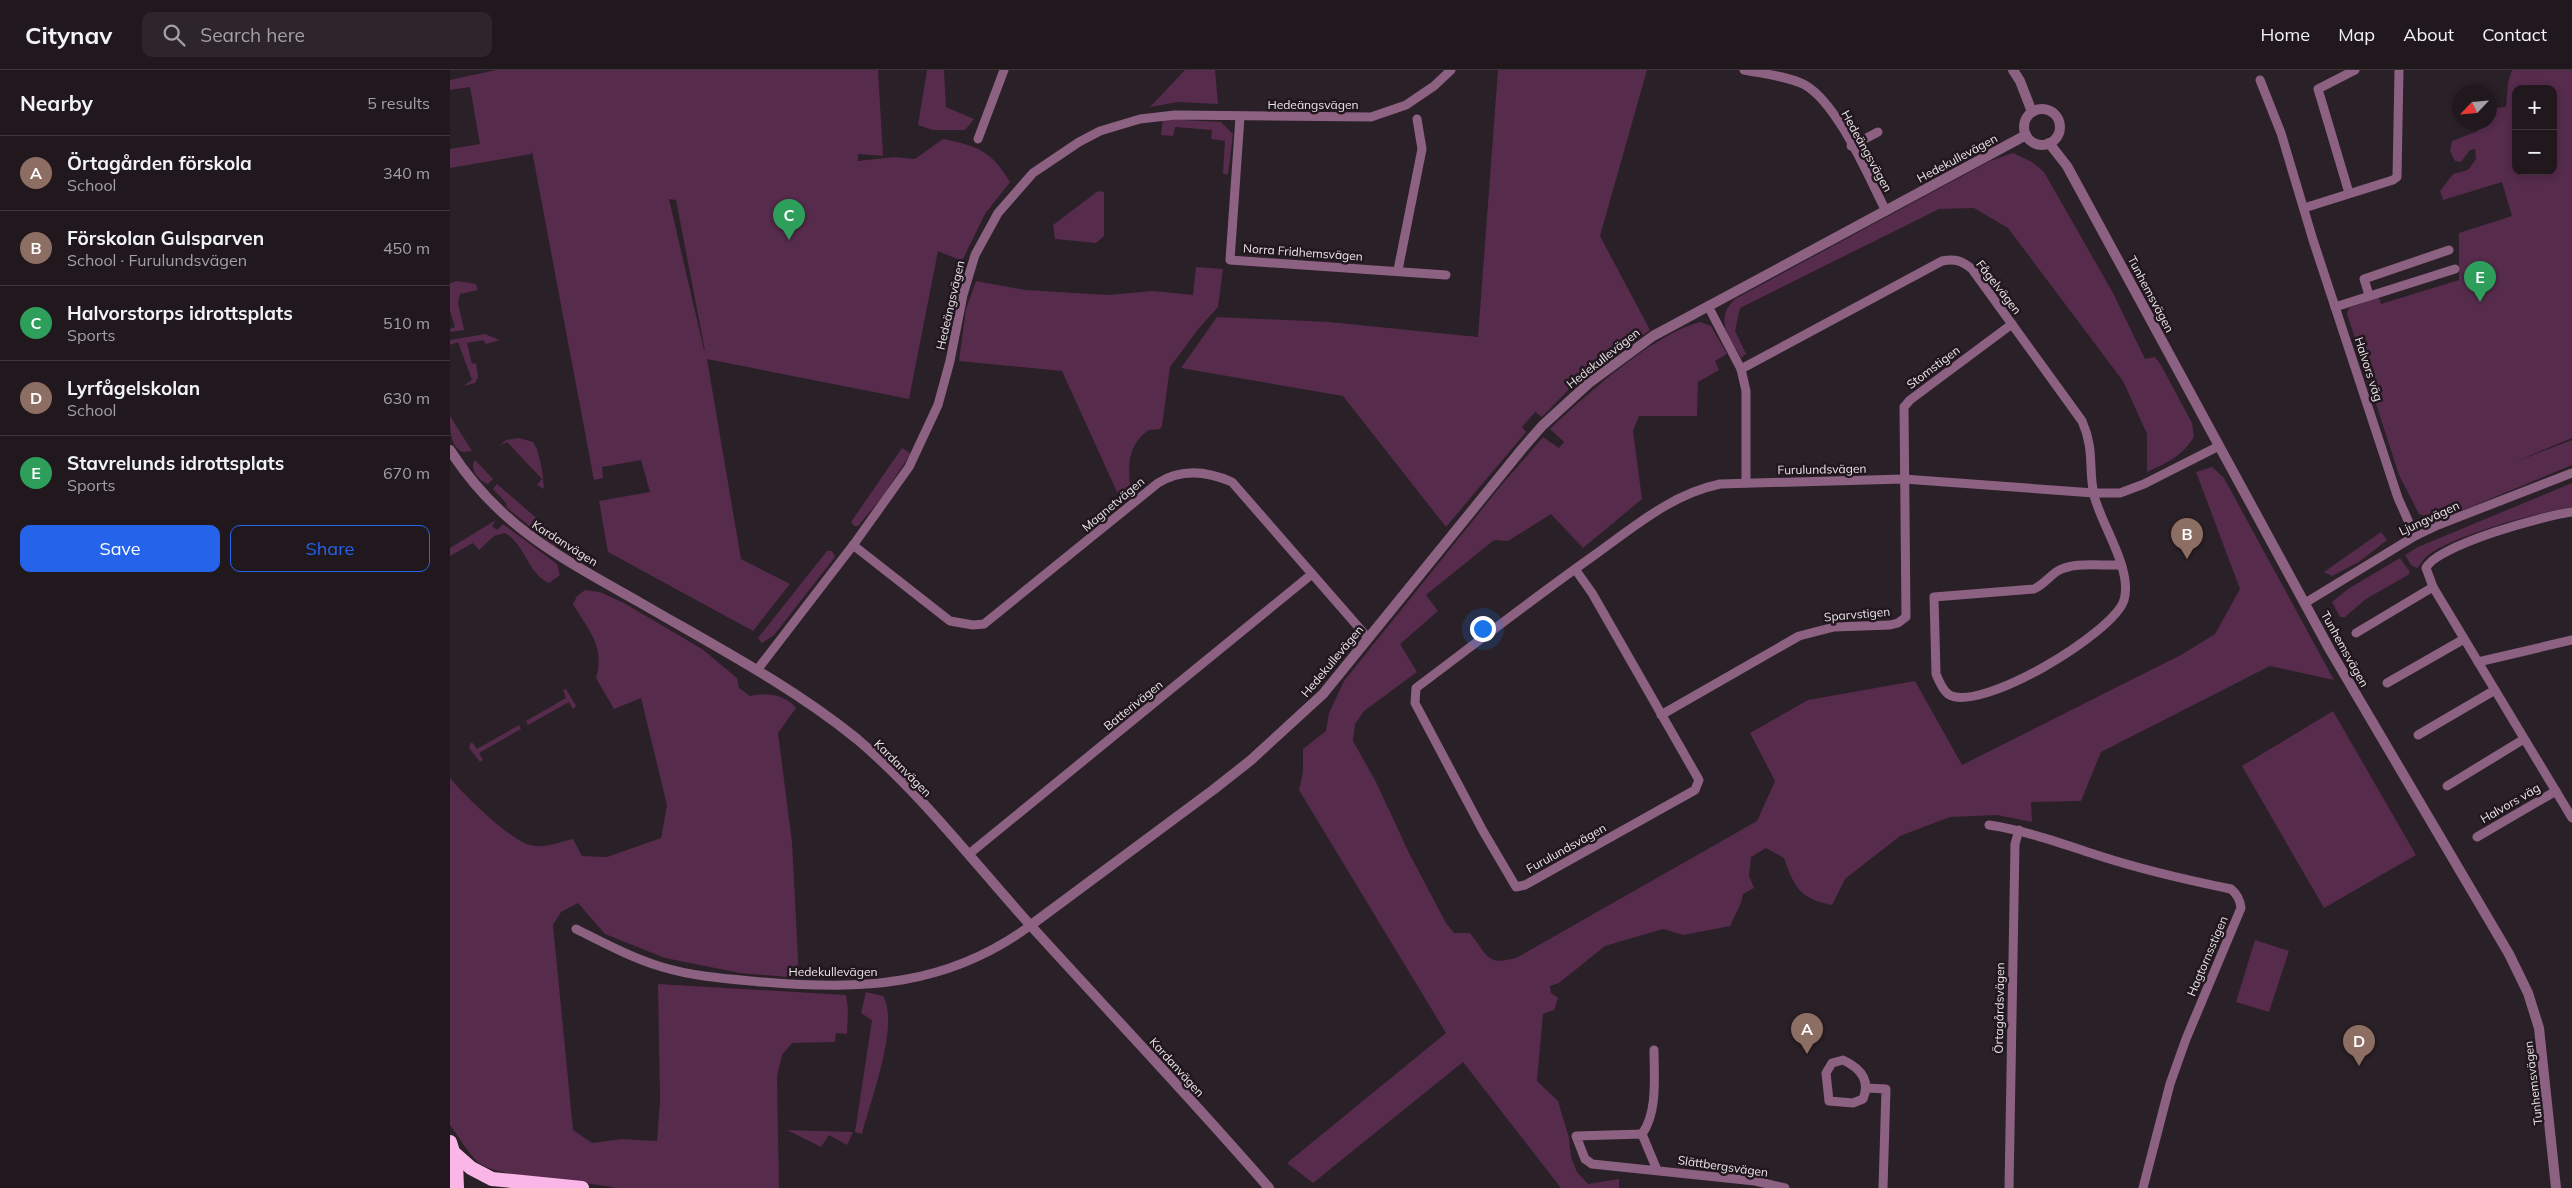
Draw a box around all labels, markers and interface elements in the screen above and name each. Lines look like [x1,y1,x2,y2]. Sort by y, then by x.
search box [142,12,492,57]
text: Citynav [25,20,112,50]
icon: search [160,21,188,49]
text: Search here [200,23,305,47]
text: Home [2260,23,2310,46]
text: Map [2338,23,2375,46]
text: About [2403,23,2454,46]
text: Contact [2482,23,2547,46]
north arrow [2452,85,2497,130]
map controls [2512,85,2557,175]
button: + [2512,85,2557,130]
text: Nearby [20,90,93,116]
text: 5 results [367,93,430,113]
street label: Hedeängsvägen [1267,97,1359,112]
street label: Hedeängsvägen [1838,108,1896,194]
street label: Hedekullevägen [1914,130,2000,186]
button: − [2512,130,2557,175]
text: Örtagården förskola [67,151,252,175]
text: A [30,163,42,183]
text: 340 m [383,163,430,183]
text: School [67,175,116,195]
pin: C [773,199,805,240]
text: Förskolan Gulsparven [67,226,264,250]
text: B [30,238,42,258]
text: 450 m [383,238,430,258]
street label: Norra Fridhemsvägen [1243,240,1363,264]
text: School · Furulundsvägen [67,250,247,270]
street label: Tunhemsvägen [2125,253,2177,335]
street label: Fågelvägen [1973,257,2025,317]
street label: Hedeängsvägen [932,259,968,351]
pin: E [2464,261,2496,302]
text: Halvorstorps idrottsplats [67,301,293,325]
text: C [31,313,41,333]
text: 510 m [383,313,430,333]
text: Sports [67,325,115,345]
street label: Hedekullevägen [1563,325,1643,391]
street label: Halvors väg [2352,335,2386,403]
street label: Stomstigen [1903,342,1963,392]
text: Lyrfågelskolan [67,376,200,400]
text: D [30,388,42,408]
text: 630 m [383,388,430,408]
text: School [67,400,116,420]
text: Stavrelunds idrottsplats [67,451,284,475]
street label: Furulundsvägen [1777,461,1867,477]
text: E [31,463,41,483]
text: 670 m [383,463,430,483]
street label: Magnetvägen [1079,474,1147,534]
text: Sports [67,475,115,495]
street label: Ljungvägen [2396,497,2462,539]
street label: Kardanvägen [529,517,601,569]
pin: B [2171,518,2203,559]
button: Save [20,525,220,572]
button: Share [230,525,430,572]
street label: Sparvstigen [1823,604,1891,624]
street label: Tunhemsvägen [2318,608,2372,690]
your location [1470,616,1496,642]
street label: Hedekullevägen [1298,622,1366,700]
street label: Batterivägen [1100,677,1166,733]
street label: Kardanvägen [871,736,935,800]
street label: Halvors väg [2477,780,2543,826]
street label: Furulundsvägen [1523,820,1609,876]
street label: Hagtornsstigen [2183,914,2231,998]
street label: Örtagårdsvägen [1991,962,2007,1054]
street label: Hedekullevägen [788,964,878,979]
pin: A [1791,1013,1823,1054]
pin: D [2343,1025,2375,1066]
street label: Kardanvägen [1146,1034,1208,1100]
street label: Tunhemsvägen [2520,1040,2546,1126]
street label: Slättbergsvägen [1677,1152,1769,1180]

